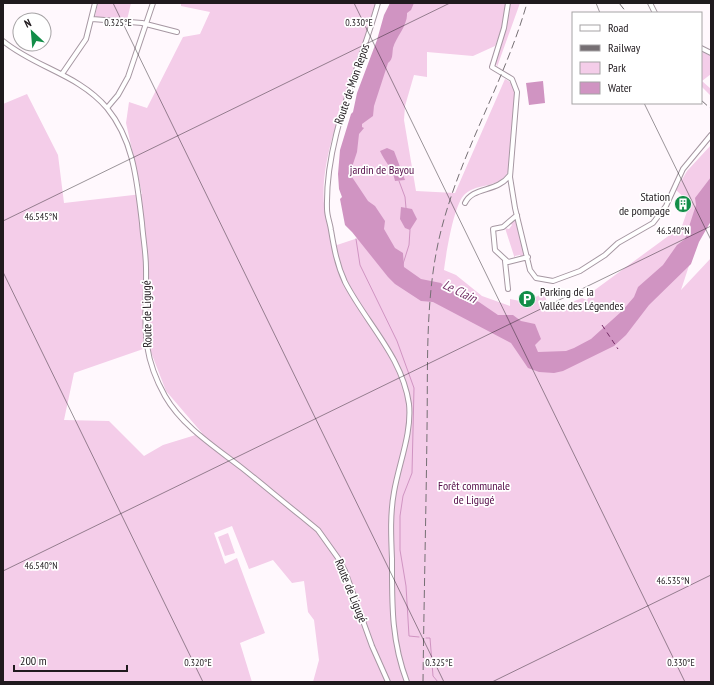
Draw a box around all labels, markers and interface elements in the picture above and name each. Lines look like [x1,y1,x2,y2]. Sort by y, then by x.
north arrow [12,12,52,52]
legend [572,12,702,104]
text: N [22,15,33,31]
text: 0.325°E [104,16,132,29]
text: 0.330°E [345,16,373,29]
text: Road [608,20,628,35]
text: Railway [608,40,641,55]
street label: Route de Mon Repos [331,41,372,126]
text: Park [608,60,626,75]
text: Water [608,80,633,95]
park label: jardin de Bayou [350,162,414,177]
place label: Station de pompage [619,189,670,218]
building icon: Station de pompage [673,194,693,214]
text: 46.545°N [24,210,58,223]
text: 46.540°N [656,224,690,237]
water label: Le Clain [440,276,481,307]
street label: Route de Ligugé [138,280,155,348]
place label: Parking de la Vallée des Légendes [539,284,624,313]
parking icon: Parking de la Vallée des Légendes [517,289,537,309]
park label: Forêt communale de Ligugé [438,478,510,507]
street label: Route de Ligugé [332,557,371,625]
text: 46.540°N [24,559,58,572]
text: 46.535°N [656,574,690,587]
scale bar [14,647,127,673]
text: 200 m [20,653,47,668]
text: 0.320°E [184,656,212,669]
text: 0.325°E [425,656,453,669]
text: 0.330°E [667,656,695,669]

